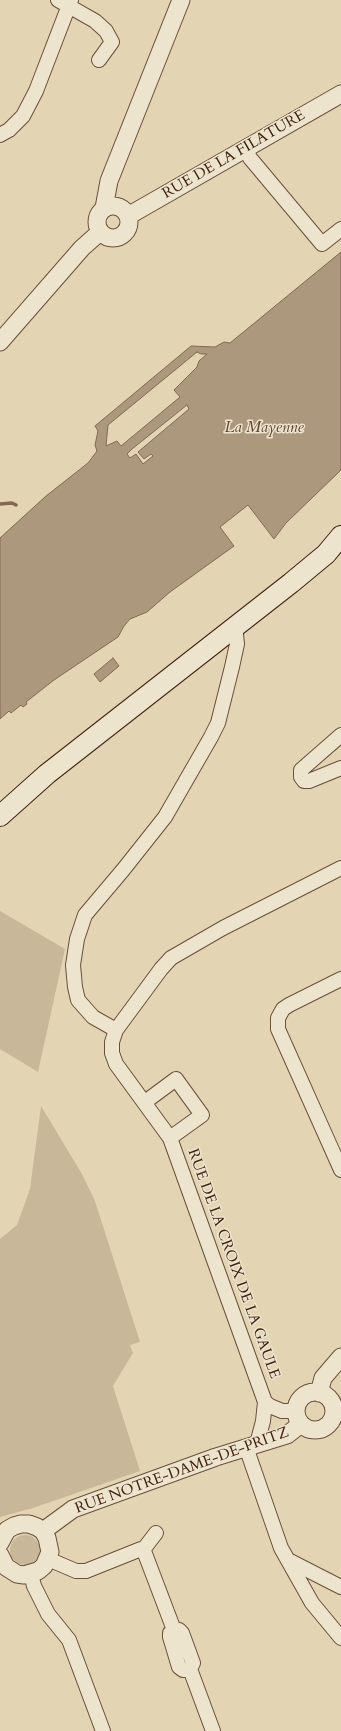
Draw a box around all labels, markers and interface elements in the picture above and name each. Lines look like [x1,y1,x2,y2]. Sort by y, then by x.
street label: RUE DE LA FILATURE [160,107,308,203]
water label: La Mayenne [224,418,304,438]
street label: RUE DE LA CROIX DE LA GAULE [183,1147,283,1381]
street label: RUE NOTRE-DAME-DE-PRITZ [73,1424,291,1518]

